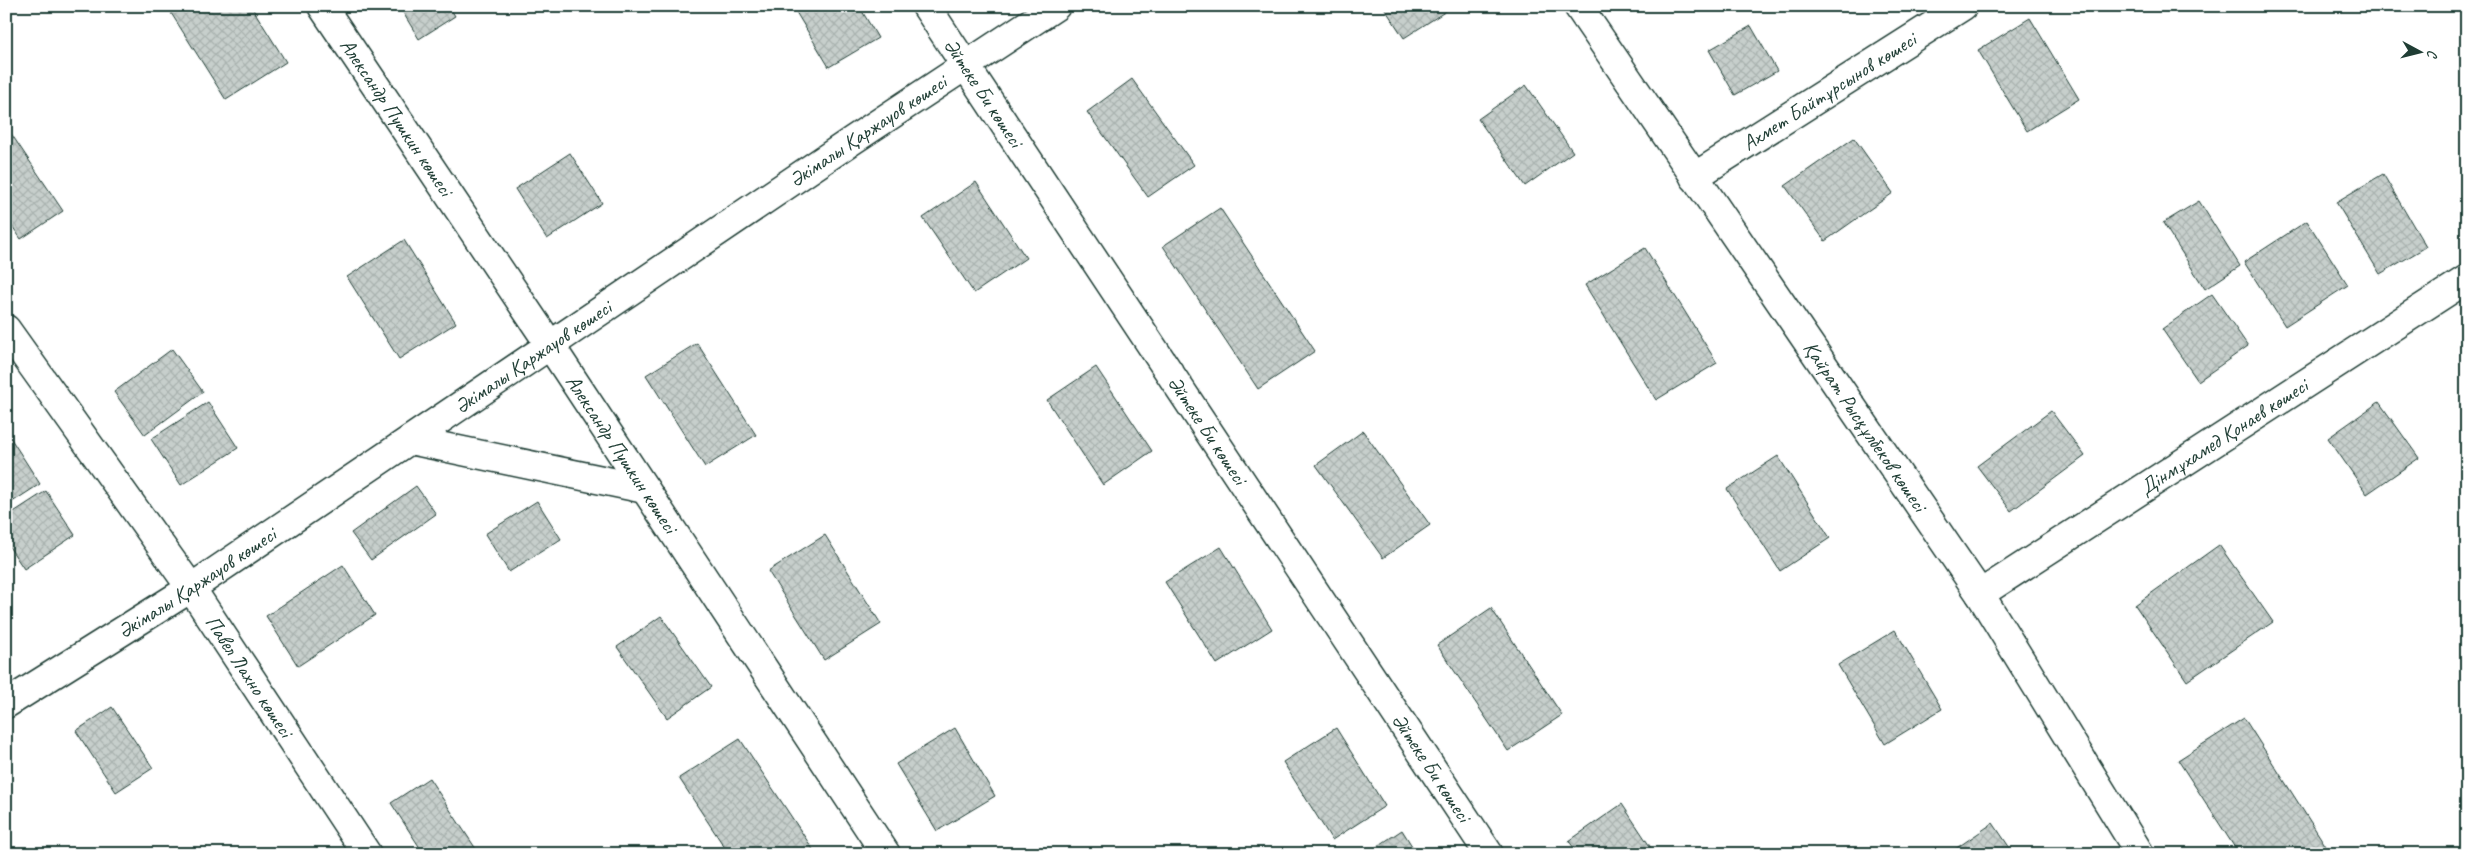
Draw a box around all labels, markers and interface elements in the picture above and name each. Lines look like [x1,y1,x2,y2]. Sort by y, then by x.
street label: Ахмет Байтұрсынов көшесі [1737,25,1923,156]
north arrow [2396,28,2446,78]
street label: Александр Пушкин көшесі [335,33,461,203]
street label: Әйтеке Би көшесі [938,33,1031,155]
text: С [2423,49,2441,60]
street label: Әкімалы Қаржауов көшесі [784,67,954,193]
street label: Әкімалы Қаржауов көшесі [449,293,619,419]
street label: Қайрат Рысқұлбеков көшесі [1798,336,1934,519]
street label: Александр Пушкин көшесі [560,370,685,541]
street label: Әйтеке Би көшесі [1162,371,1255,492]
street label: Дінмұхамед Қонаев көшесі [2134,371,2315,500]
street label: Әкімалы Қаржауов көшесі [113,520,283,644]
street label: Павел Лахно көшесі [200,610,301,745]
street label: Әйтеке Би көшесі [1386,708,1479,829]

